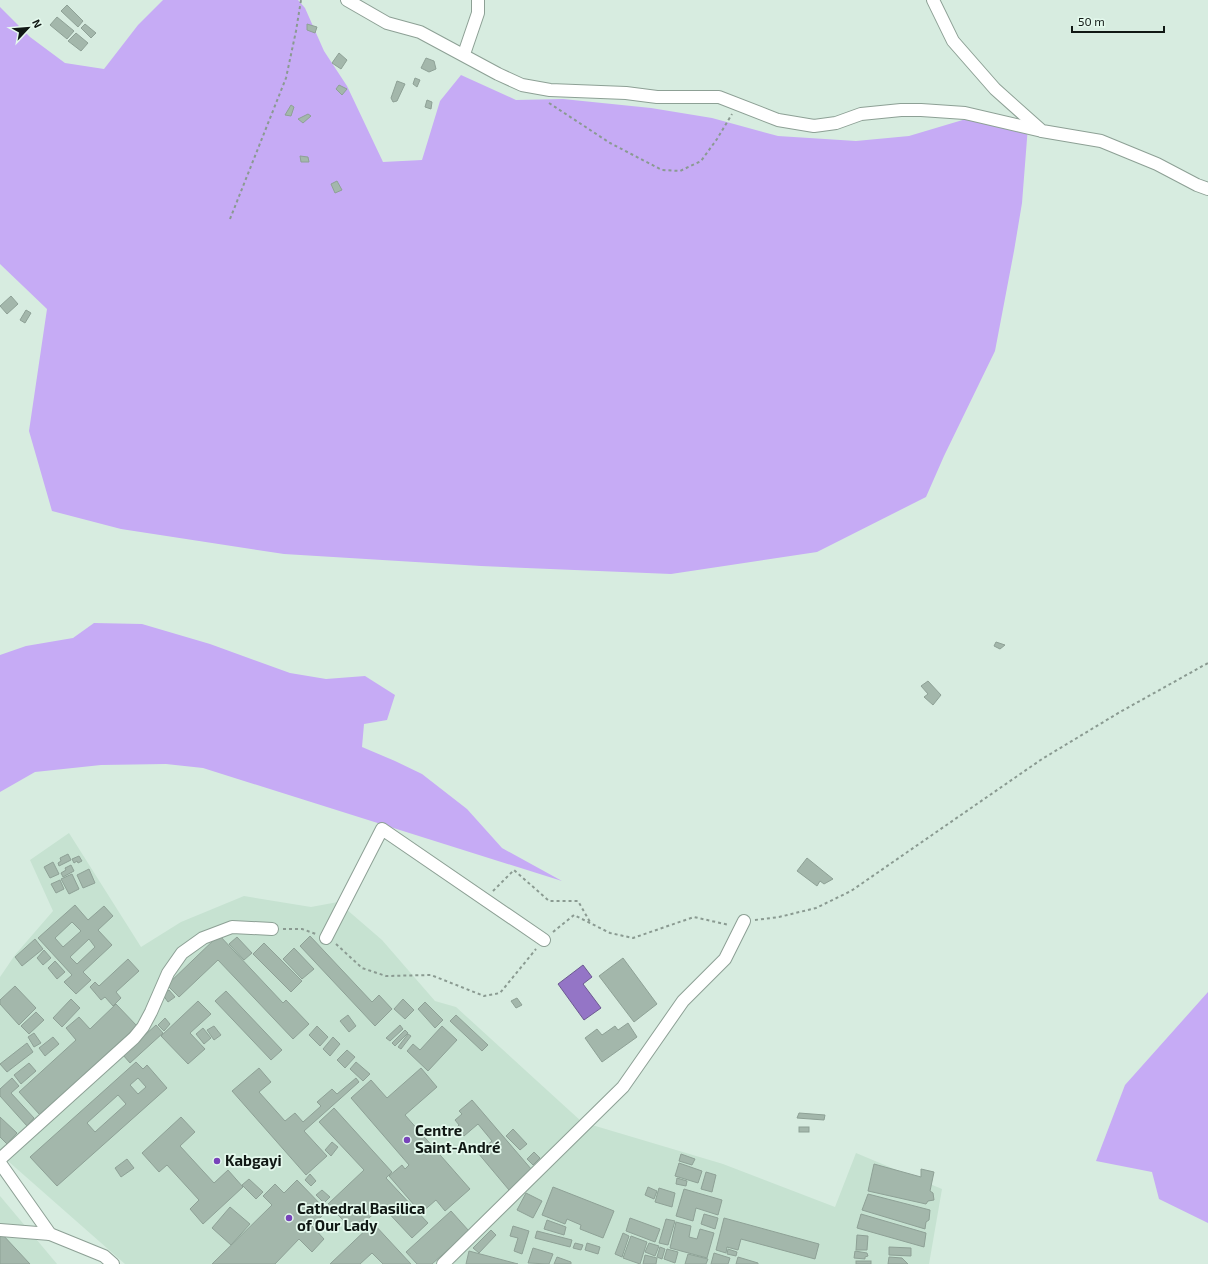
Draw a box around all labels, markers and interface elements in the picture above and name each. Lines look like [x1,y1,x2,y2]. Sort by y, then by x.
north arrow [8,8,48,48]
scale bar [1072,8,1164,34]
text: 50 m [1078,14,1105,28]
text: N [30,17,45,30]
place label: Centre Saint-André [415,1121,500,1156]
marker: Centre Saint-André [402,1135,412,1145]
place label: Kabgayi [225,1151,282,1170]
marker: Kabgayi [212,1156,222,1166]
place label: Cathedral Basilica of Our Lady [297,1199,425,1235]
marker: Cathedral Basilica of Our Lady [284,1213,294,1223]

